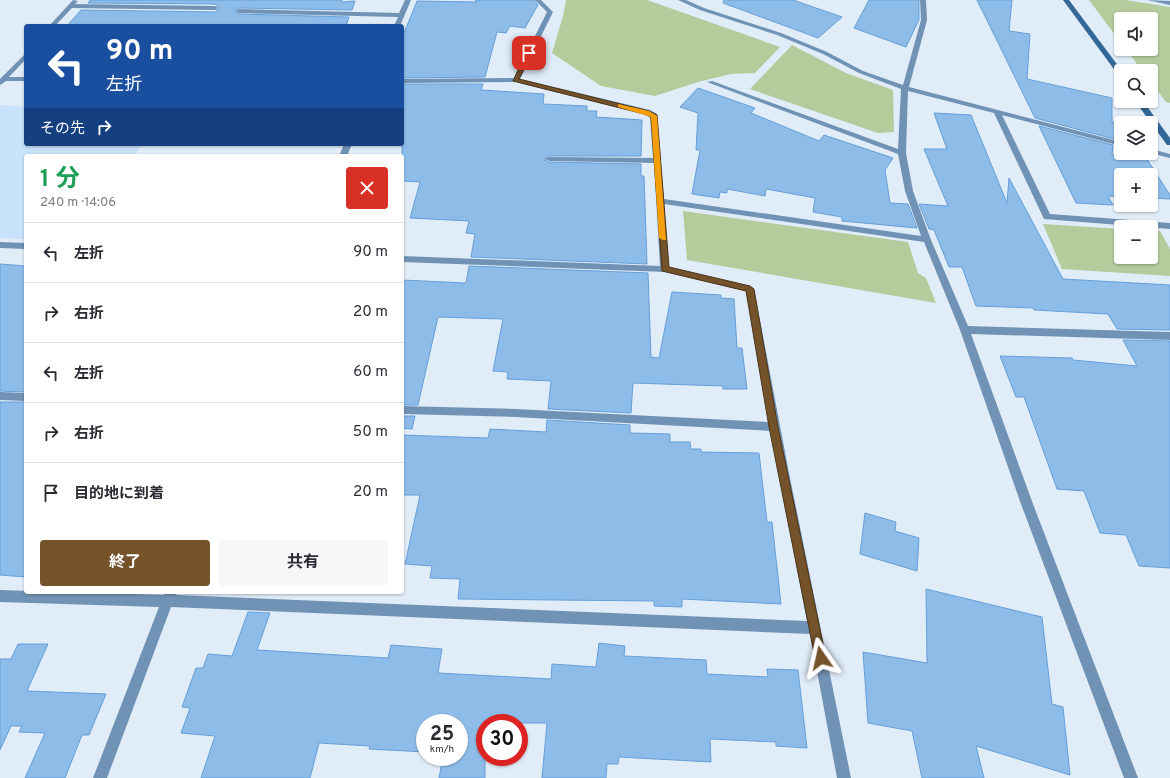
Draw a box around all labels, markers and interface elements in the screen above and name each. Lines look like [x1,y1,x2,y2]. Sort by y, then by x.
map controls [1114,12,1158,264]
button: sound [1114,12,1158,56]
text: 90 m [106,34,173,70]
pin [512,36,546,70]
icon: left [40,40,92,92]
icon: arrive [518,42,540,64]
button: search [1114,64,1158,108]
text: 左折 [106,74,142,97]
icon: right [93,116,115,138]
button: layers [1114,116,1158,160]
text: その先 [40,120,85,139]
text: 1 分 [40,165,80,195]
button: close [346,167,388,209]
button: + [1114,168,1158,212]
text: 240 m · 14:06 [40,195,116,211]
button: − [1114,220,1158,264]
icon: left [40,242,62,264]
text: 90 m [353,243,388,262]
text: 左折 [74,245,104,264]
icon: right [40,302,62,324]
text: 20 m [353,303,388,322]
text: 右折 [74,305,104,324]
icon: left [40,362,62,384]
text: 60 m [353,363,388,382]
text: 左折 [74,365,104,384]
icon: right [40,422,62,444]
text: 50 m [353,423,388,442]
text: 右折 [74,425,104,444]
icon: arrive [40,482,62,504]
text: 20 m [353,483,388,502]
text: 目的地に到着 [74,485,164,504]
button: 終了 [40,540,210,586]
button: 共有 [218,540,388,586]
position arrow [800,637,842,679]
speed limit sign: 30 [476,714,528,766]
text: 25 [430,722,454,748]
text: km/h [430,743,454,756]

